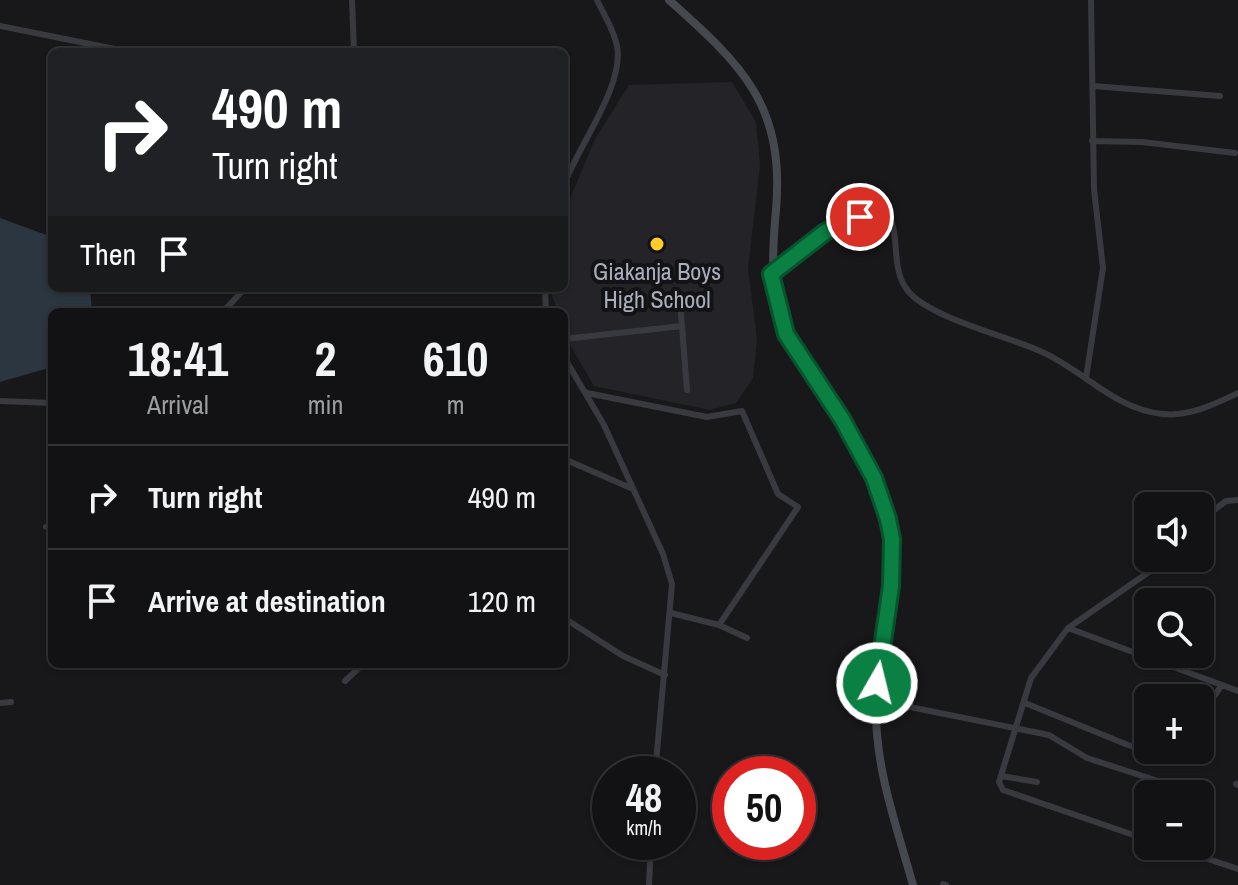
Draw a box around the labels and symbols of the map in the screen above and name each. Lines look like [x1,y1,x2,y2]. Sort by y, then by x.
pin [826,183,894,251]
marker: Giakanja Boys High School [648,235,666,253]
place label: Giakanja Boys High School [593,255,721,315]
position arrow [835,641,919,725]
speed limit sign: 50 [712,756,816,860]

